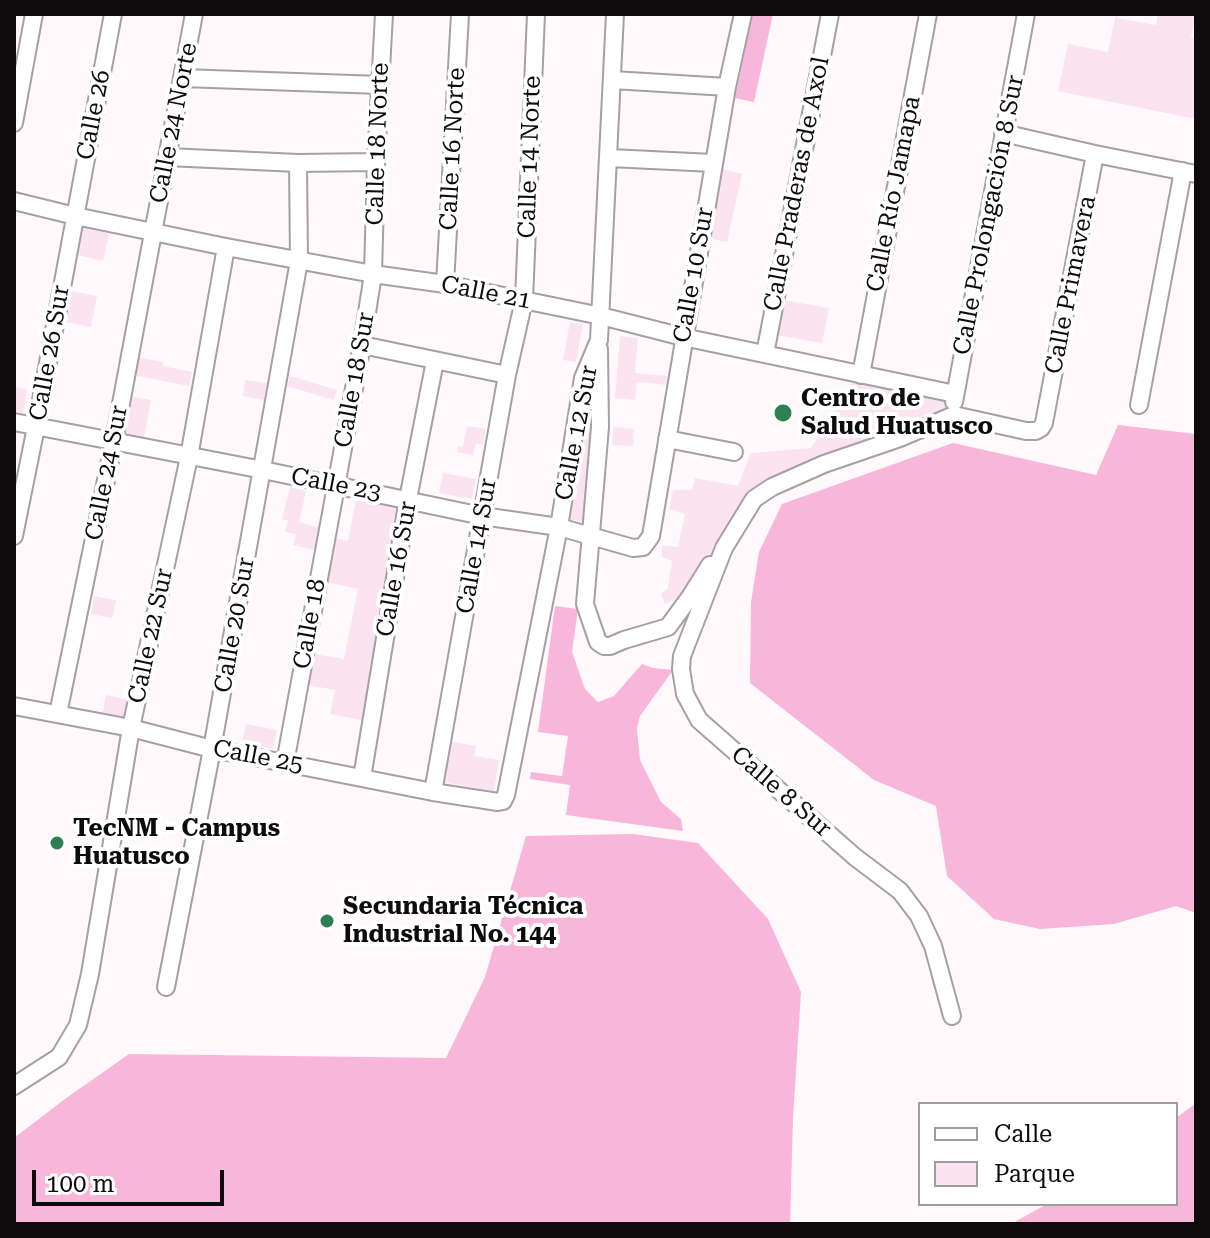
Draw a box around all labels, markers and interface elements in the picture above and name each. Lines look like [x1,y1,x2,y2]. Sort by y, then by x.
street label: Calle 24 Norte [144,40,204,206]
street label: Calle Praderas de Axol [758,54,836,314]
street label: Calle 18 Norte [361,62,395,226]
street label: Calle 16 Norte [434,67,472,231]
street label: Calle 26 [71,68,117,162]
street label: Calle Prolongación 8 Sur [948,73,1030,357]
street label: Calle 14 Norte [513,75,547,239]
street label: Calle Río Jamapa [861,94,927,294]
street label: Calle Primavera [1040,193,1102,377]
street label: Calle 10 Sur [668,205,720,345]
street label: Calle 21 [439,270,533,316]
street label: Calle 26 Sur [24,283,76,423]
street label: Calle 18 Sur [329,310,381,450]
street label: Calle 12 Sur [550,363,604,503]
place label: Centro de Salud Huatusco [801,385,993,441]
marker: Centro de Salud Huatusco [772,402,794,424]
street label: Calle 24 Sur [80,403,134,543]
street label: Calle 23 [289,462,383,508]
street label: Calle 14 Sur [451,476,503,616]
street label: Calle 16 Sur [371,499,423,639]
street label: Calle 20 Sur [209,555,261,695]
street label: Calle 22 Sur [123,566,179,706]
street label: Calle 18 [288,577,332,671]
street label: Calle 25 [211,734,305,780]
street label: Calle 8 Sur [725,741,837,843]
place label: TecNM - Campus Huatusco [73,815,280,871]
marker: TecNM - Campus Huatusco [48,834,66,852]
place label: Secundaria Técnica Industrial No. 144 [343,893,583,949]
marker: Secundaria Técnica Industrial No. 144 [318,912,336,930]
legend [918,1102,1178,1206]
text: Calle [994,1120,1052,1148]
scale bar [36,1154,228,1204]
text: Parque [994,1160,1075,1188]
text: 100 m [46,1170,114,1198]

